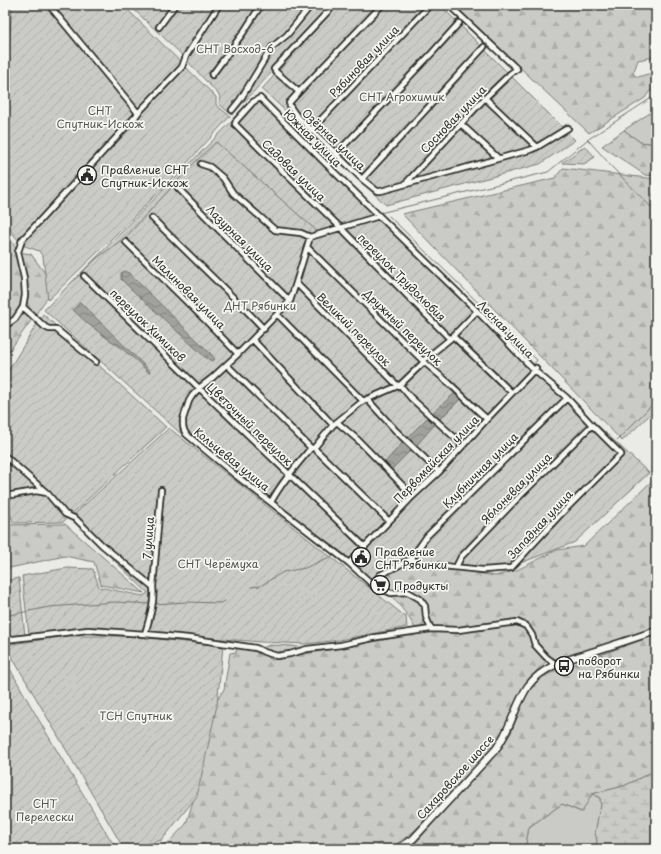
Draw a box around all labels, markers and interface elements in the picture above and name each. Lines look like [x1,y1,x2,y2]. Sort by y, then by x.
street label: Рябиновая улица [325,21,403,101]
park label: СНТ Восход-6 [196,40,274,57]
street label: Сосновая улица [416,81,490,157]
park label: СНТ Агрохимик [359,88,445,105]
park label: СНТ Спутник-Искож [56,102,144,132]
street label: Озёрная улица [299,104,369,174]
street label: Южная улица [280,105,346,171]
street label: Садовая улица [258,135,330,205]
place label: Правление СНТ Спутник-Искож [101,161,189,191]
public building icon: Правление СНТ Спутник-Искож [76,164,98,186]
street label: Лазурная улица [203,201,277,275]
street label: переулок Трудолюбия [354,229,450,325]
street label: Малиновая улица [148,251,230,333]
street label: Дружный переулок [359,284,446,369]
street label: переулок Химиков [106,285,190,365]
street label: Великий переулок [313,288,395,370]
street label: Лесная улица [474,296,538,362]
park label: ДНТ Рябинки [223,297,296,314]
street label: Цветочный переулок [204,379,297,470]
street label: Первомайская улица [389,411,483,507]
street label: Кольцевая улица [190,423,274,495]
street label: Клубничная улица [438,428,522,512]
street label: Яблоневая улица [477,449,555,527]
street label: Западная улица [504,486,576,562]
street label: 7 улица [138,516,158,560]
place label: Правление СНТ Рябинки [375,543,447,573]
public building icon: Правление СНТ Рябинки [350,546,372,568]
park label: СНТ Черёмуха [177,555,259,572]
supermarket icon: Продукты [369,574,391,596]
place label: Продукты [394,577,448,594]
place label: поворот на Рябинки [578,652,640,682]
bus stop icon: поворот на Рябинки [553,655,575,677]
park label: ТСН Спутник [100,707,173,724]
street label: Сахаровское шоссе [412,731,498,823]
park label: СНТ Перелески [16,795,74,825]

